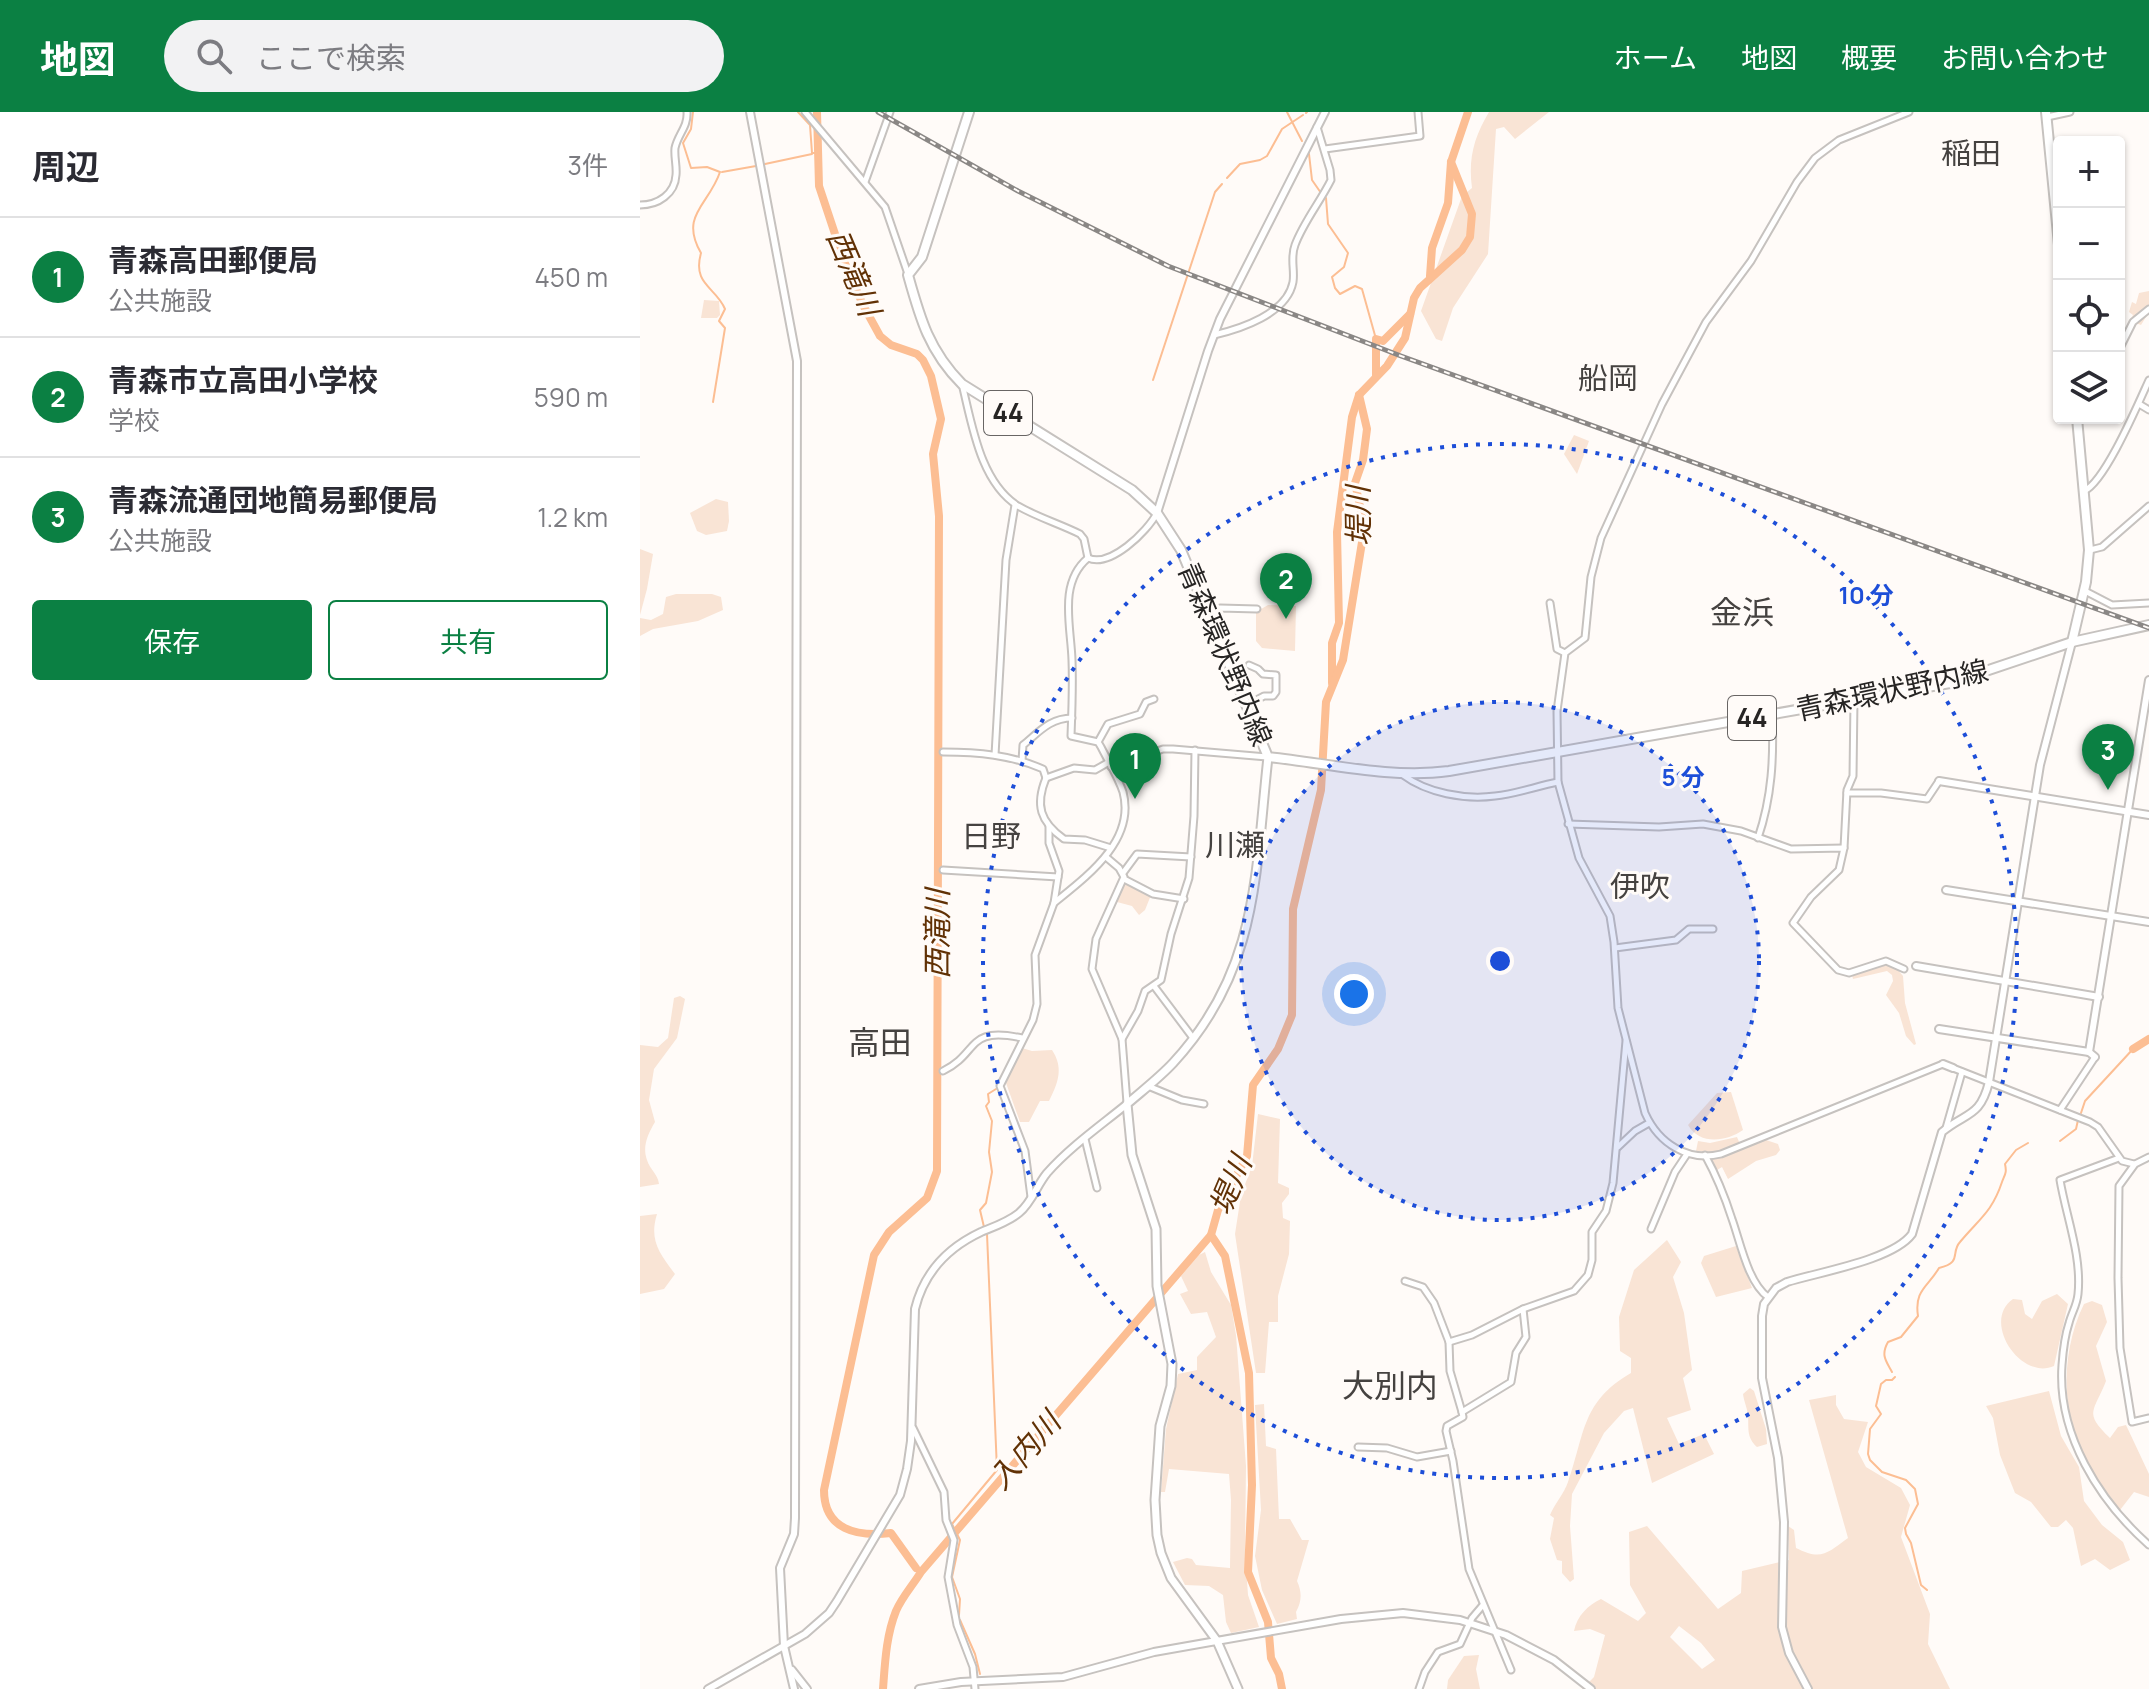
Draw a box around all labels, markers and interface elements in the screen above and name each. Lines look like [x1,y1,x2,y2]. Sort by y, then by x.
search box [164,20,724,92]
text: 地図 [40,32,116,84]
icon: search [192,34,236,78]
text: ここで検索 [256,37,406,78]
text: ホーム [1614,38,1697,76]
text: 地図 [1741,38,1797,76]
text: 概要 [1841,38,1897,76]
text: お問い合わせ [1941,38,2109,76]
district label: 稲田 [1941,132,2001,173]
map controls [2053,136,2125,424]
button: + [2053,136,2125,208]
text: 周辺 [32,143,100,189]
text: 3件 [568,147,608,183]
button: − [2053,208,2125,280]
water label: 西滝川 [818,223,892,325]
text: 青森高田郵便局 [108,239,318,280]
text: 1 [52,259,64,295]
text: 450 m [535,259,608,295]
button: locate [2053,280,2125,352]
text: 公共施設 [108,282,212,318]
button: layers [2053,352,2125,424]
district label: 船岡 [1578,357,1638,398]
text: 青森市立高田小学校 [108,359,378,400]
text: 2 [50,379,66,415]
text: 590 m [534,379,608,415]
road number: 44 [984,391,1032,435]
text: 学校 [108,402,160,438]
text: 青森流通団地簡易郵便局 [108,479,438,520]
water label: 堤川 [1336,483,1379,546]
text: 3 [50,499,66,535]
text: 1.2 km [537,499,608,535]
text: 公共施設 [108,522,212,558]
pin: 2 [1260,553,1312,619]
street label: 青森環状野内線 [1170,556,1282,751]
text: 10 分 [1838,578,1894,611]
district label: 金浜 [1710,590,1774,634]
button: 保存 [32,600,312,680]
button: 共有 [328,600,608,680]
street label: 青森環状野内線 [1792,650,1992,728]
road number: 44 [1728,696,1776,740]
pin: 3 [2082,724,2134,790]
pin: 1 [1109,733,1161,799]
text: 5 分 [1662,760,1704,793]
district label: 日野 [961,815,1021,856]
district label: 川瀬 [1205,824,1265,865]
district label: 伊吹 [1610,865,1670,906]
water label: 西滝川 [916,886,957,979]
centre of rings [1486,947,1514,975]
your location [1334,974,1374,1014]
district label: 高田 [848,1020,912,1064]
water label: 堤川 [1199,1146,1261,1220]
district label: 大別内 [1342,1363,1438,1407]
water label: 入内川 [979,1400,1071,1497]

